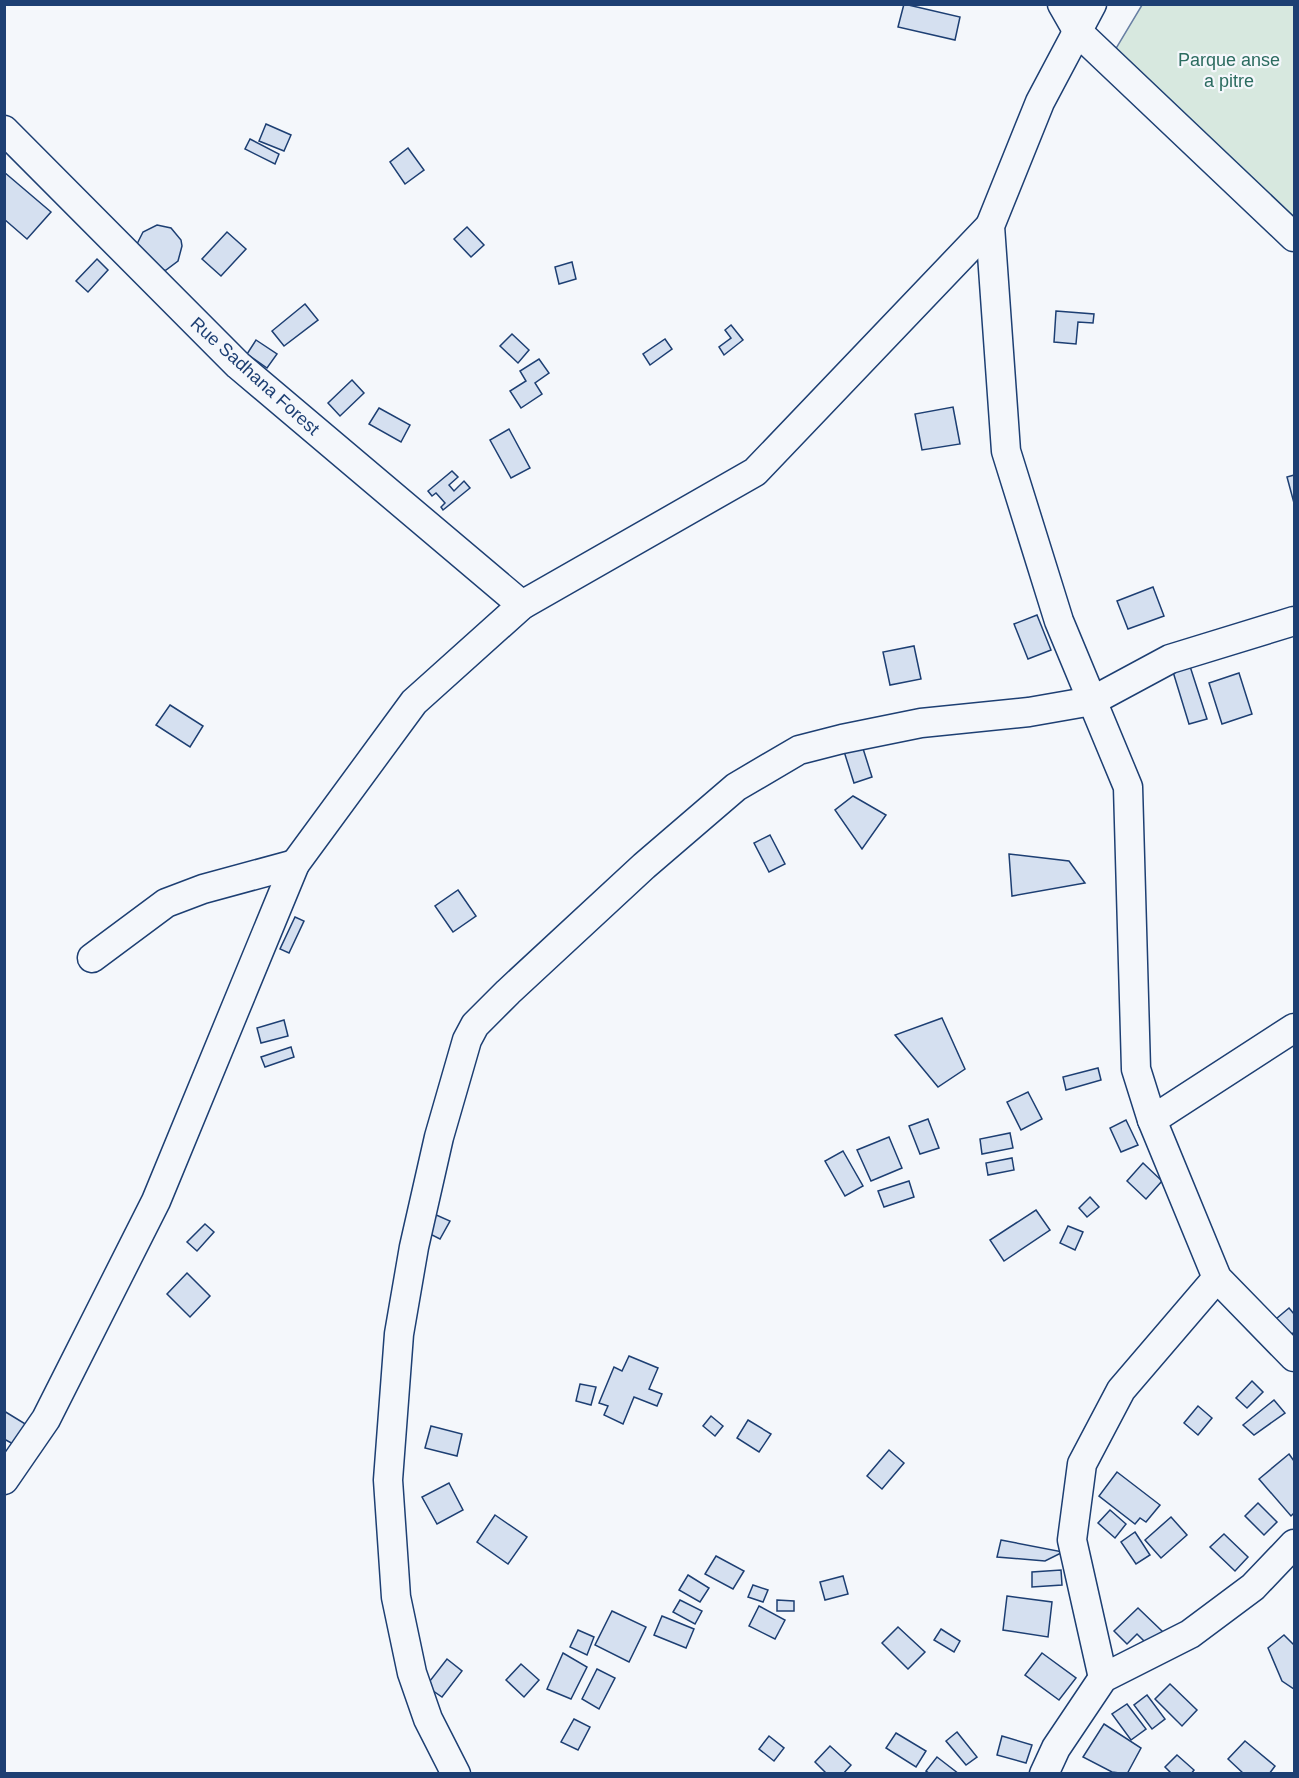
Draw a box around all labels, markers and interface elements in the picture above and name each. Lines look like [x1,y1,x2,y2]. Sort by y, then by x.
park label: Parque anse a pitre [1178,50,1280,91]
street label: Rue Sadhana Forest [187,313,323,439]

